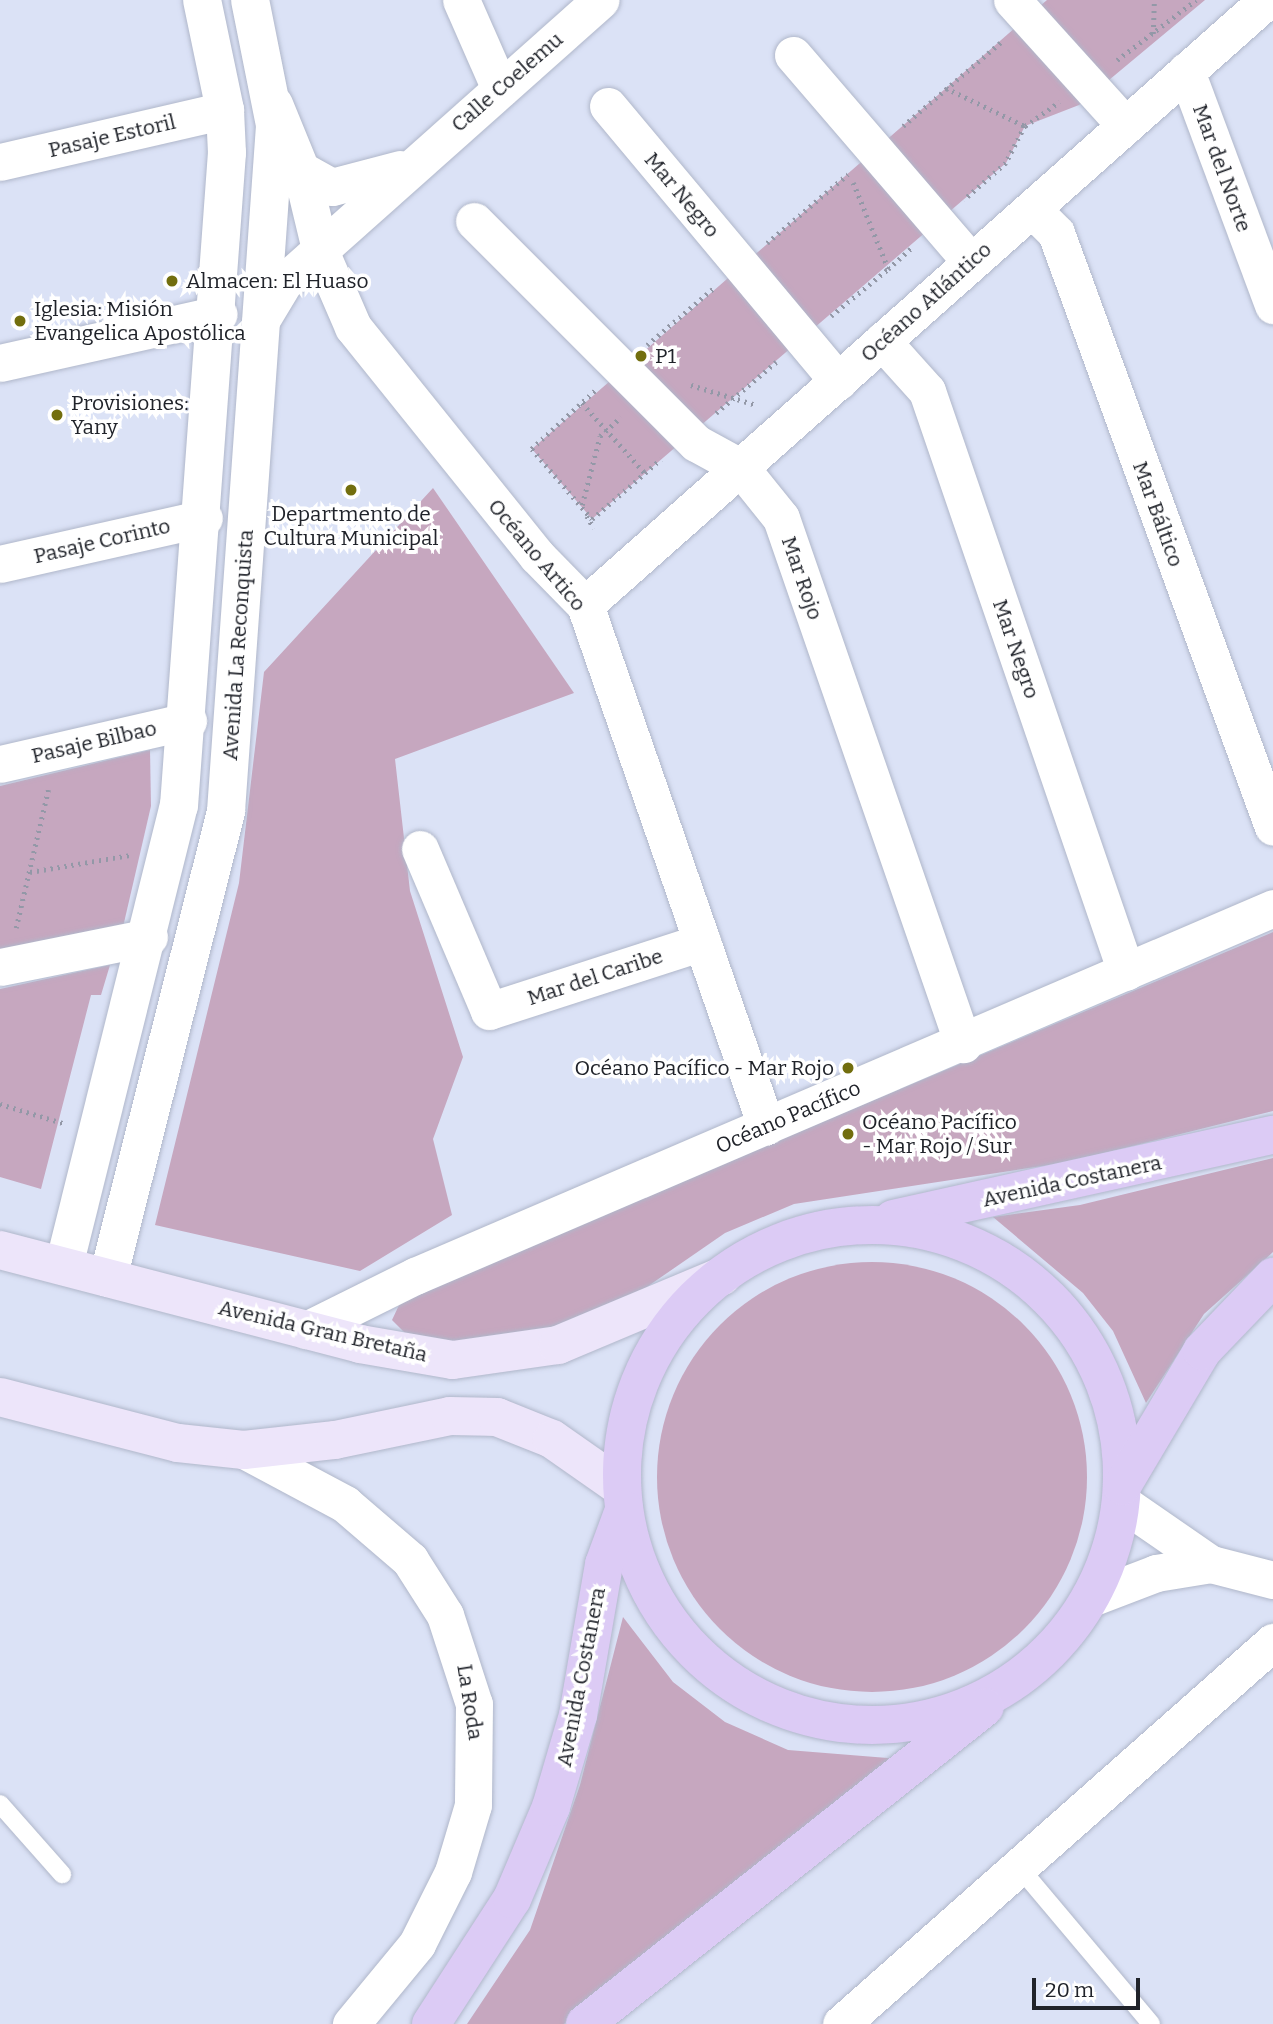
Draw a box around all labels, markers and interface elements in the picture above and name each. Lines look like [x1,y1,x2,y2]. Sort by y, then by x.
street label: Calle Coelemu [446,27,568,137]
street label: Mar del Norte [1187,101,1257,235]
street label: Pasaje Estoril [46,109,178,163]
street label: Mar Negro [639,147,725,243]
street label: Océano Atlántico [856,237,996,367]
place label: Almacen: El Huaso [186,268,369,294]
marker: Almacen: El Huaso [164,273,180,289]
place label: Iglesia: Misión Evangelica Apostólica [34,296,246,346]
marker: Iglesia: Misión Evangelica Apostólica [12,313,28,329]
place label: P1 [655,343,676,369]
marker: P1 [633,348,649,364]
place label: Provisiones: Yany [71,390,189,440]
marker: Provisiones: Yany [49,407,65,423]
street label: Mar Báltico [1127,458,1189,570]
marker: Departmento de Cultura Municipal [343,482,359,498]
street label: Océano Artico [483,494,591,616]
place label: Departmento de Cultura Municipal [263,501,439,551]
street label: Pasaje Corinto [31,513,173,569]
street label: Avenida La Reconquista [217,529,259,761]
street label: Mar Rojo [776,533,828,623]
street label: Mar Negro [987,596,1045,702]
street label: Pasaje Bilbao [29,715,159,769]
street label: Mar del Caribe [524,943,666,1011]
place label: Océano Pacífico - Mar Rojo [575,1055,834,1081]
marker: Océano Pacífico - Mar Rojo [840,1060,856,1076]
street label: Océano Pacífico [712,1075,864,1159]
place label: Océano Pacífico - Mar Rojo / Sur [862,1109,1017,1159]
marker: Océano Pacífico - Mar Rojo / Sur [840,1126,856,1142]
street label: Avenida Costanera [980,1150,1164,1212]
street label: Avenida Gran Bretaña [216,1295,430,1367]
street label: Avenida Costanera [551,1585,611,1769]
street label: La Roda [452,1662,488,1742]
scale bar [1035,1965,1144,2009]
text: 20 m [1045,1977,1094,2003]

